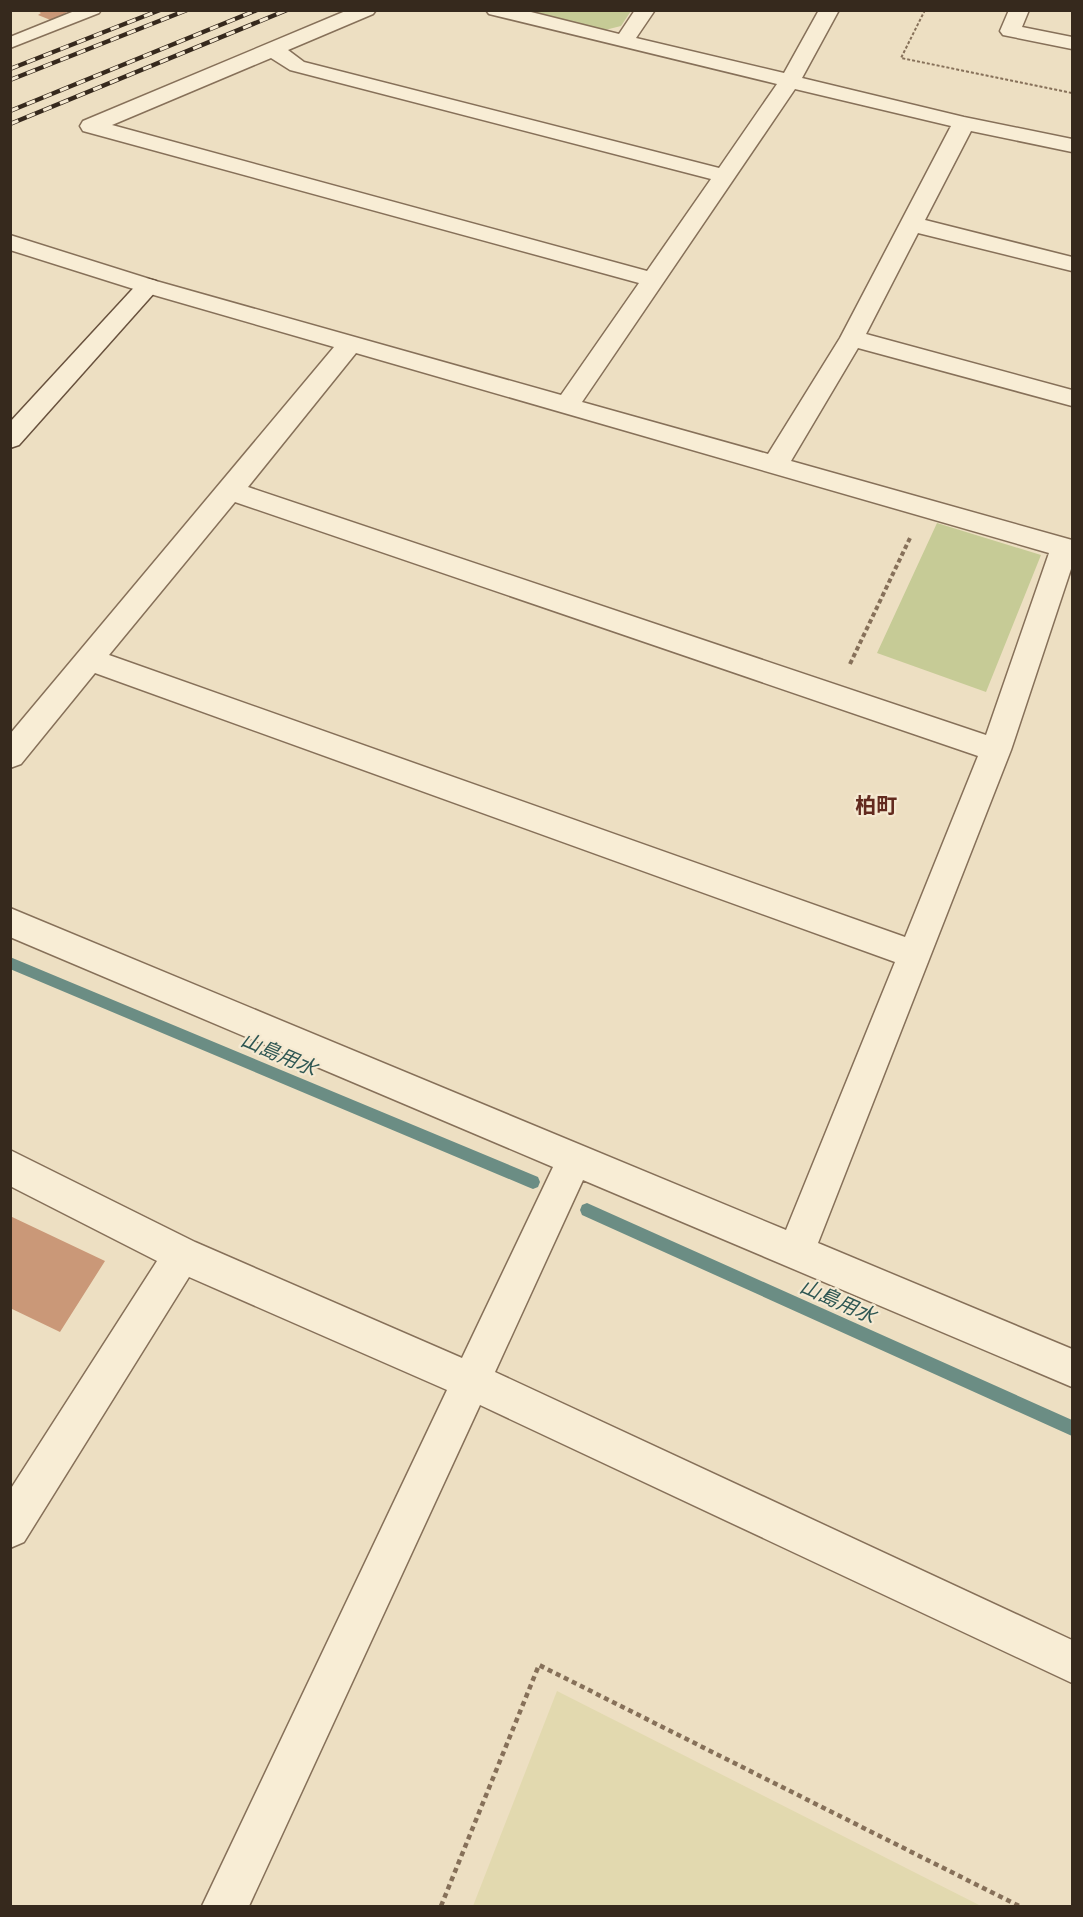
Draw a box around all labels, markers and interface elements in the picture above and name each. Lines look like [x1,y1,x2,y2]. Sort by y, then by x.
district label: 柏町 [855,791,897,820]
water label: 山島用水 [237,1025,323,1083]
water label: 山島用水 [796,1272,882,1331]

